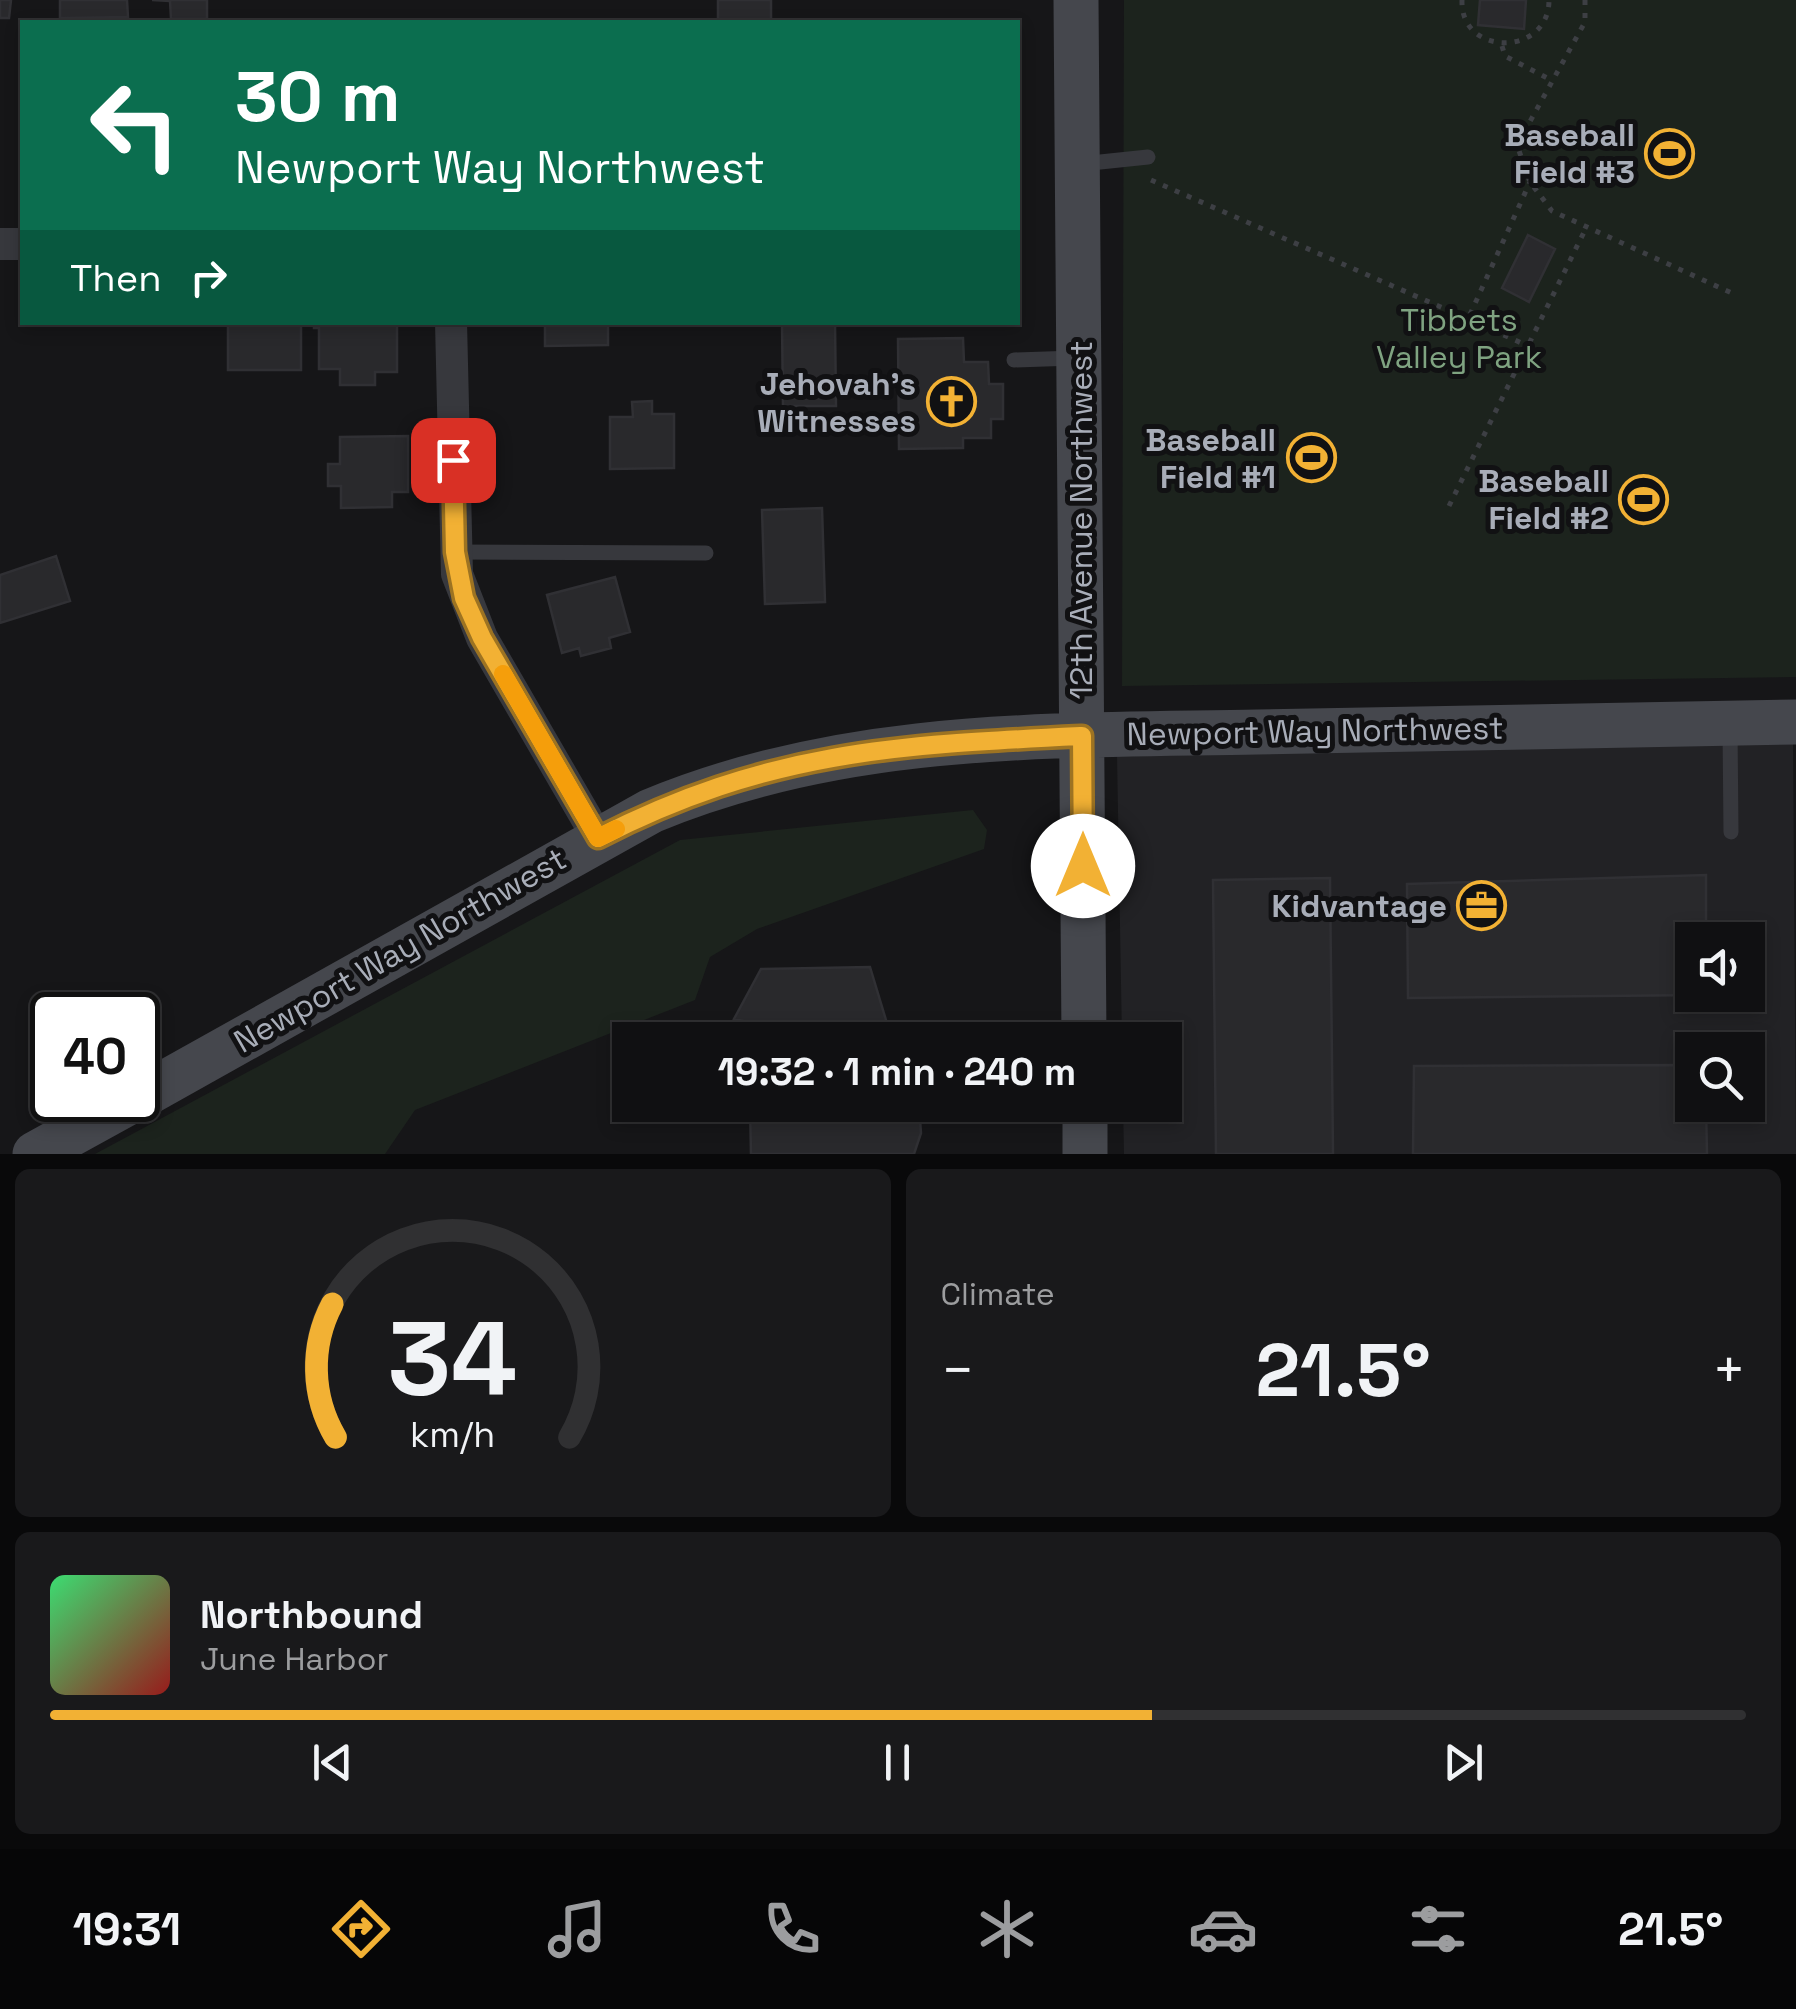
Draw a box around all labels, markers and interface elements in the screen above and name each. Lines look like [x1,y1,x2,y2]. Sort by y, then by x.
text: 30 m [235,52,400,141]
icon: left [70,60,200,190]
place label: Baseball Field #3 [1504,115,1635,192]
sports icon: Baseball Field #3 [1644,127,1696,179]
text: Newport Way Northwest [235,139,765,196]
icon: right [181,250,236,305]
text: Then [70,254,161,302]
park label: Tibbets Valley Park [1376,300,1542,377]
street label: 12th Avenue Northwest [1061,341,1101,699]
place label: Jehovah's Witnesses [757,364,916,441]
church icon: Jehovah's Witnesses [925,376,977,428]
pin [411,418,496,503]
place label: Baseball Field #1 [1145,420,1276,497]
sports icon: Baseball Field #1 [1285,432,1337,484]
icon: arrive [426,433,481,488]
place label: Baseball Field #2 [1478,461,1609,538]
sports icon: Baseball Field #2 [1618,473,1670,525]
street label: Newport Way Northwest [1126,708,1504,754]
position arrow [1031,814,1135,918]
street label: Newport Way Northwest [227,838,573,1062]
office icon: Kidvantage [1456,880,1508,932]
place label: Kidvantage [1271,886,1447,926]
map controls [1675,922,1765,1122]
button: sound [1675,922,1765,1012]
speed limit sign: 40 [30,992,160,1122]
button: search [1675,1032,1765,1122]
text: 19:32 · 1 min · 240 m [718,1048,1076,1096]
text: Climate [941,1274,1055,1314]
text: 34 [388,1293,517,1425]
text: 21.5° [1256,1322,1431,1418]
text: − [941,1335,975,1405]
text: + [1712,1335,1746,1405]
text: km/h [410,1412,495,1457]
text: Northbound [200,1591,423,1639]
text: June Harbor [200,1639,388,1679]
icon: previous [305,1735,360,1790]
icon: pause [870,1735,925,1790]
icon: next [1436,1735,1491,1790]
icon: directions [326,1894,396,1964]
icon: music [542,1894,612,1964]
icon: phone [757,1894,827,1964]
icon: climate [972,1894,1042,1964]
icon: car [1188,1894,1258,1964]
icon: filters [1403,1894,1473,1964]
text: 19:31 [73,1901,181,1958]
text: 21.5° [1618,1901,1723,1958]

